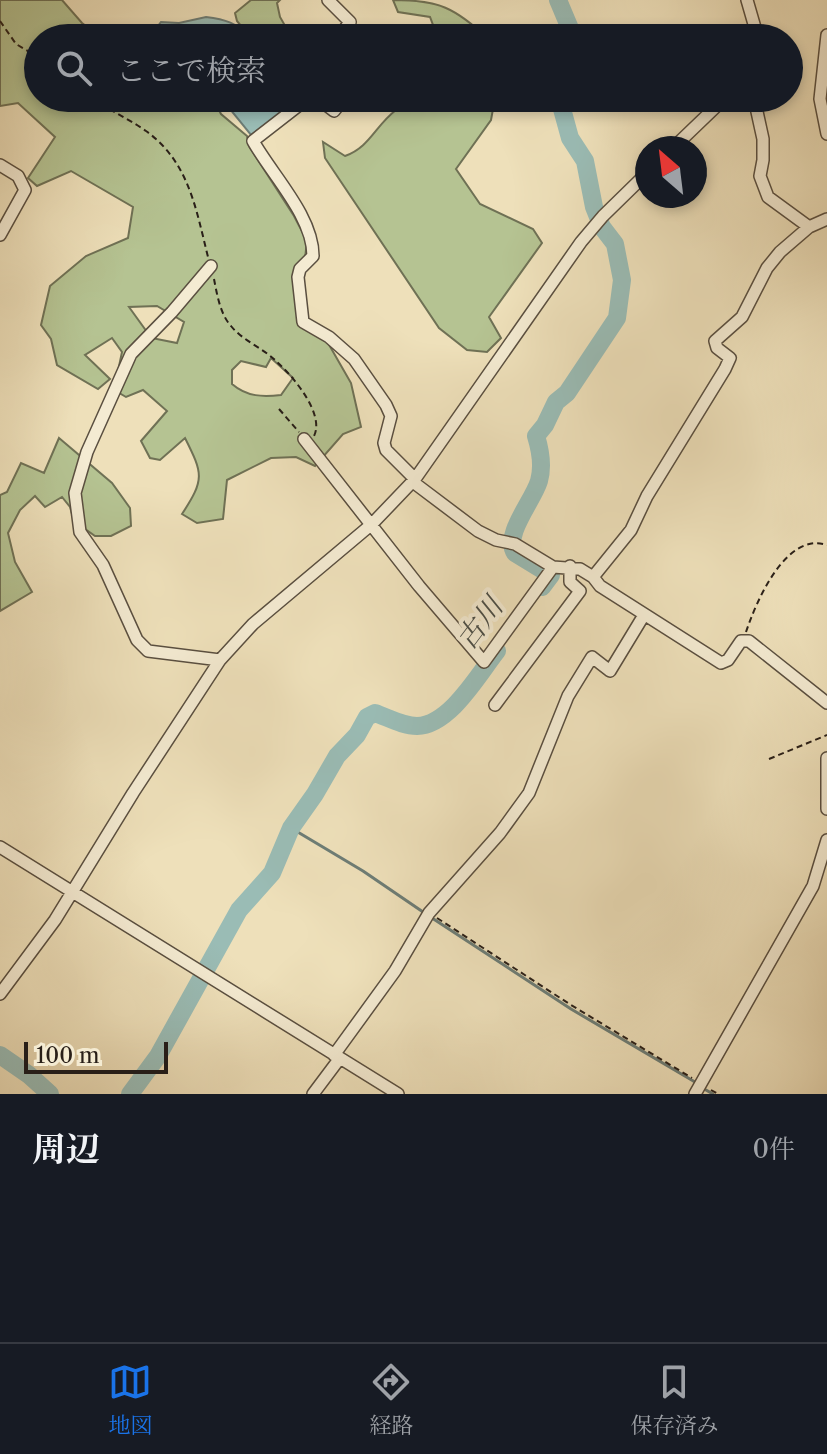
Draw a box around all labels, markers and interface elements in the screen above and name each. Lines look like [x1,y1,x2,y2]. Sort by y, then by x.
search box [24,24,803,112]
icon: search [52,46,96,90]
text: ここで検索 [116,52,266,89]
north arrow [635,136,707,208]
water label: 古川 [449,588,511,656]
scale bar [24,1038,168,1074]
text: 100 m [36,1042,99,1069]
text: 周辺 [32,1128,100,1170]
text: 0件 [753,1133,795,1165]
tab: 地図 [108,1360,153,1439]
tab: 経路 [369,1360,414,1439]
tab: 保存済み [630,1360,719,1439]

